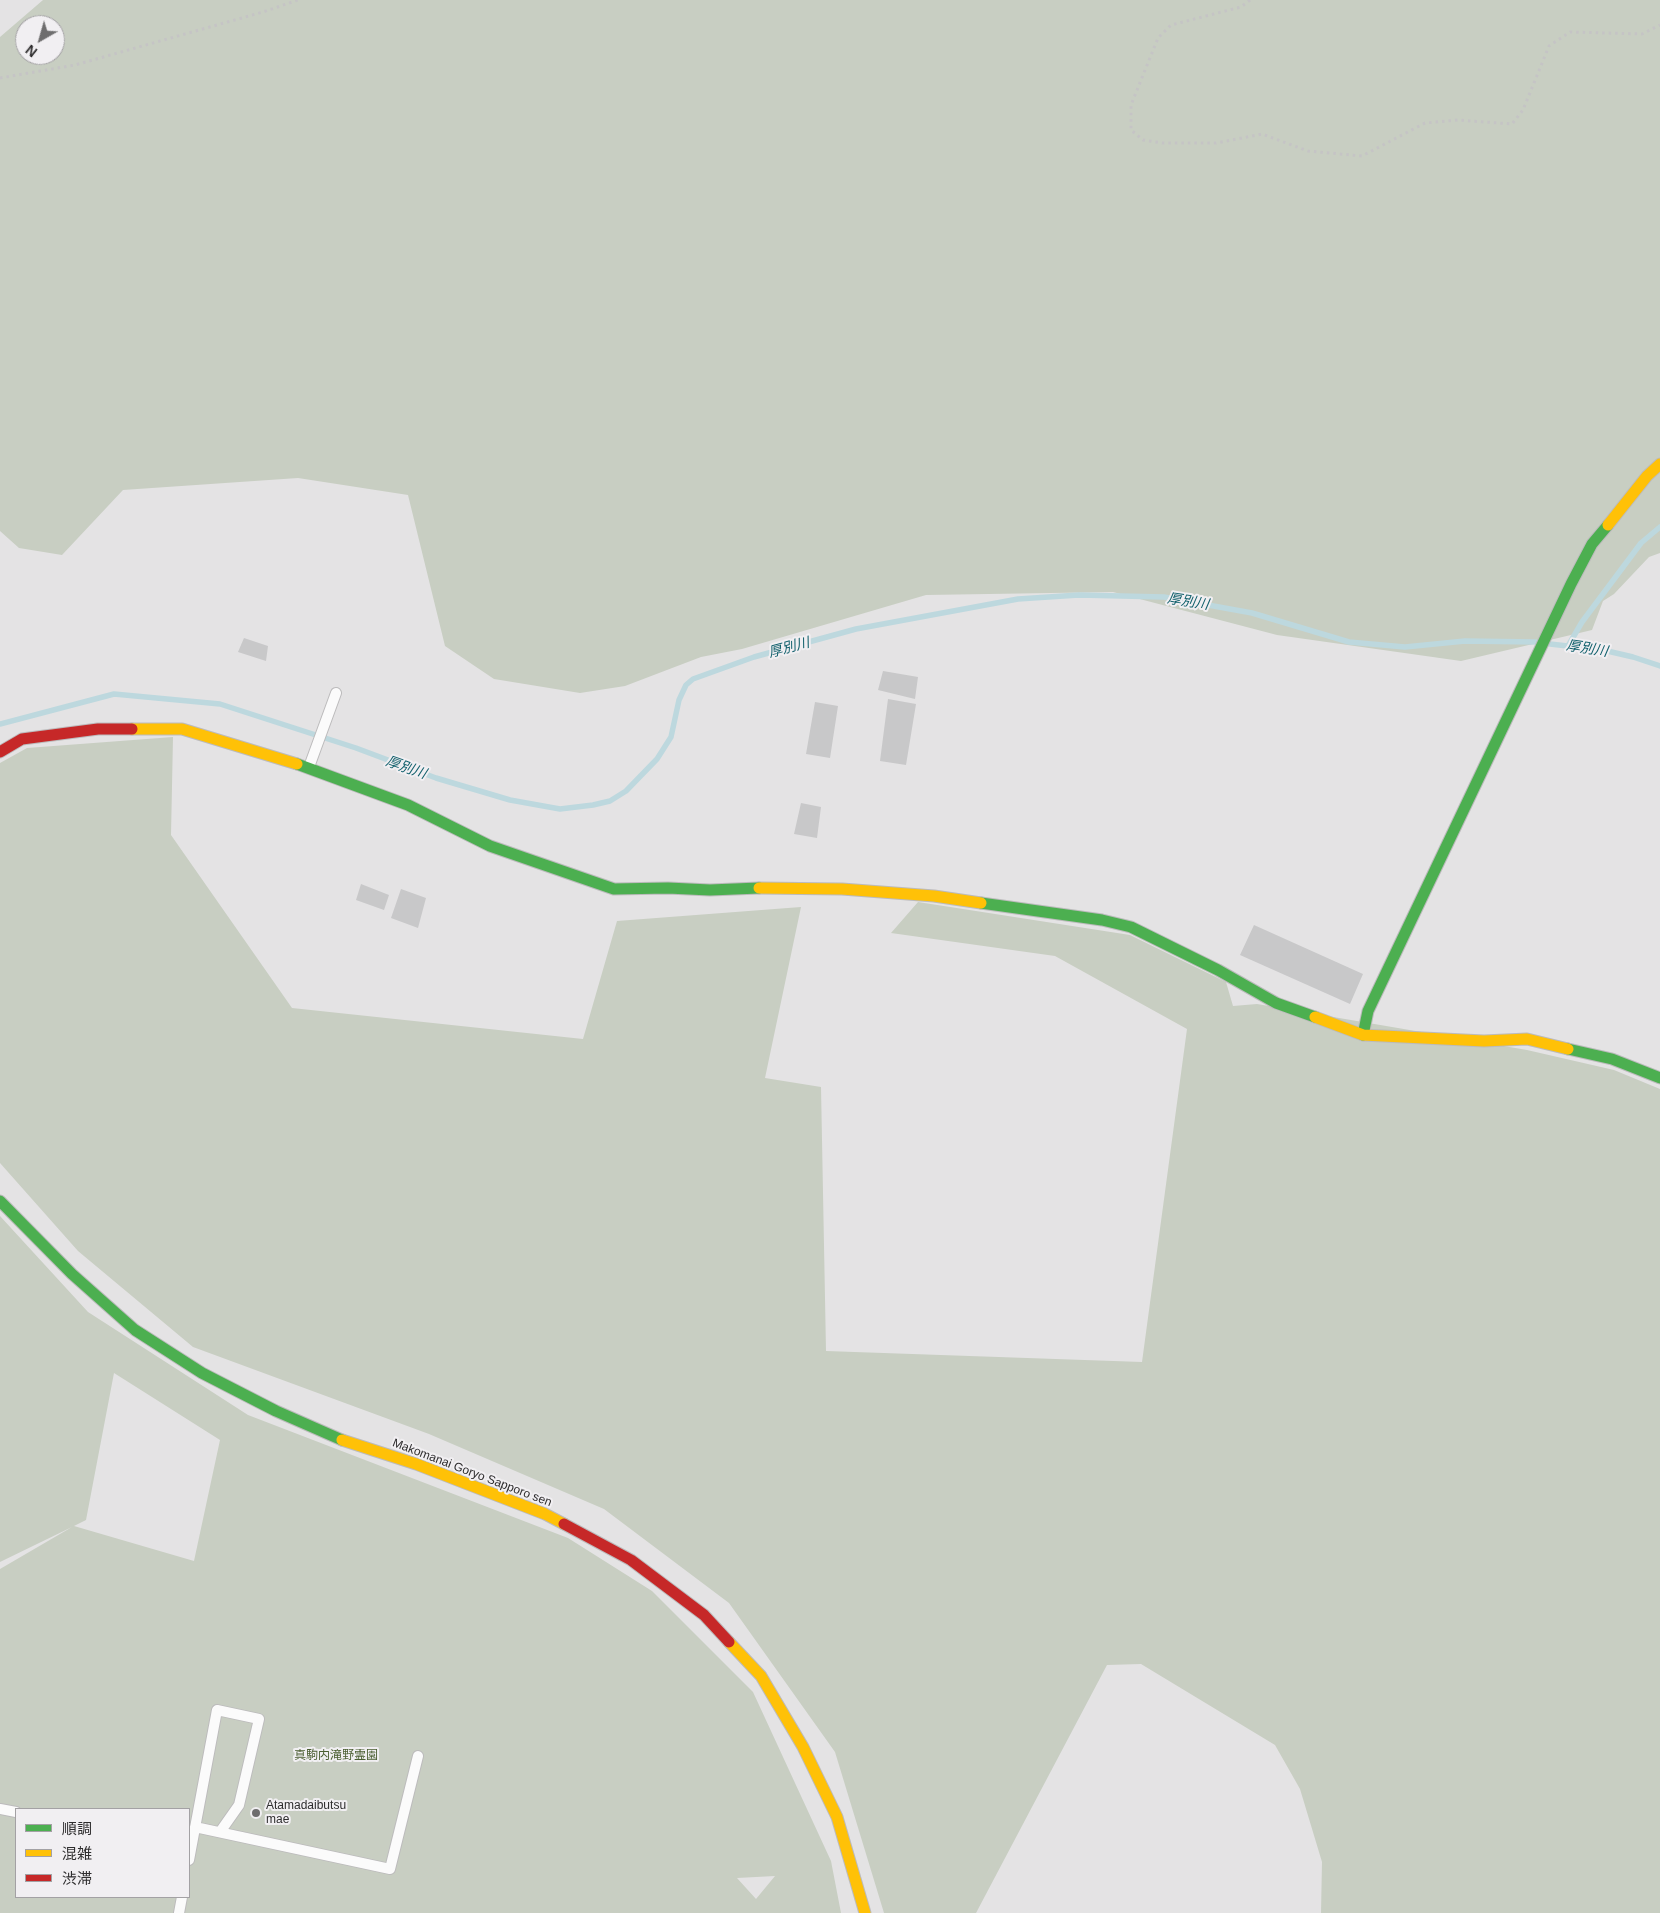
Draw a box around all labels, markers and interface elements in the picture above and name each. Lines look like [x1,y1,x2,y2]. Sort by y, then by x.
north arrow [15,15,65,65]
text: N [22,42,40,60]
water label: 厚別川 [1166,590,1210,614]
water label: 厚別川 [767,634,811,662]
water label: 厚別川 [1565,637,1609,661]
water label: 厚別川 [383,753,429,783]
street label: Makomanai Goryo Sapporo sen [390,1436,554,1510]
park label: 真駒内滝野霊園 [294,1749,378,1763]
place label: Atamadaibutsu mae [266,1799,346,1827]
marker: Atamadaibutsu mae [250,1807,262,1819]
legend [15,1808,190,1898]
text: 順調 [62,1820,92,1837]
text: 混雑 [62,1845,92,1862]
text: 渋滞 [62,1870,92,1887]

